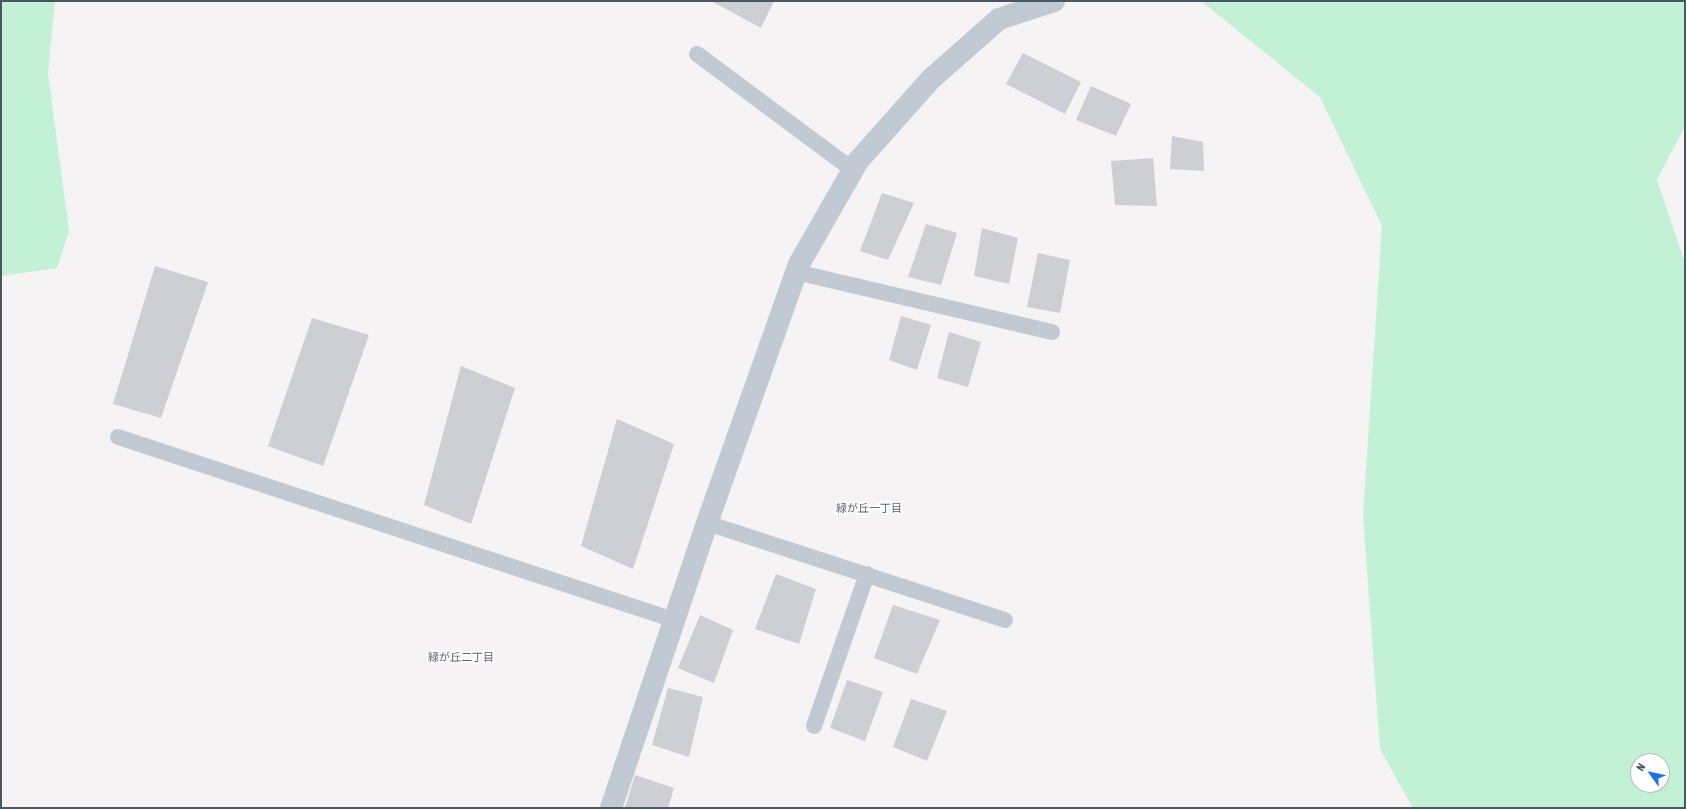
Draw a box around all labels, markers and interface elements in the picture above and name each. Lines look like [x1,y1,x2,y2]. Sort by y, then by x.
district label: 緑が丘一丁目 [836,502,902,516]
district label: 緑が丘二丁目 [428,651,494,665]
north arrow [1630,753,1670,793]
text: N [1634,761,1648,773]

